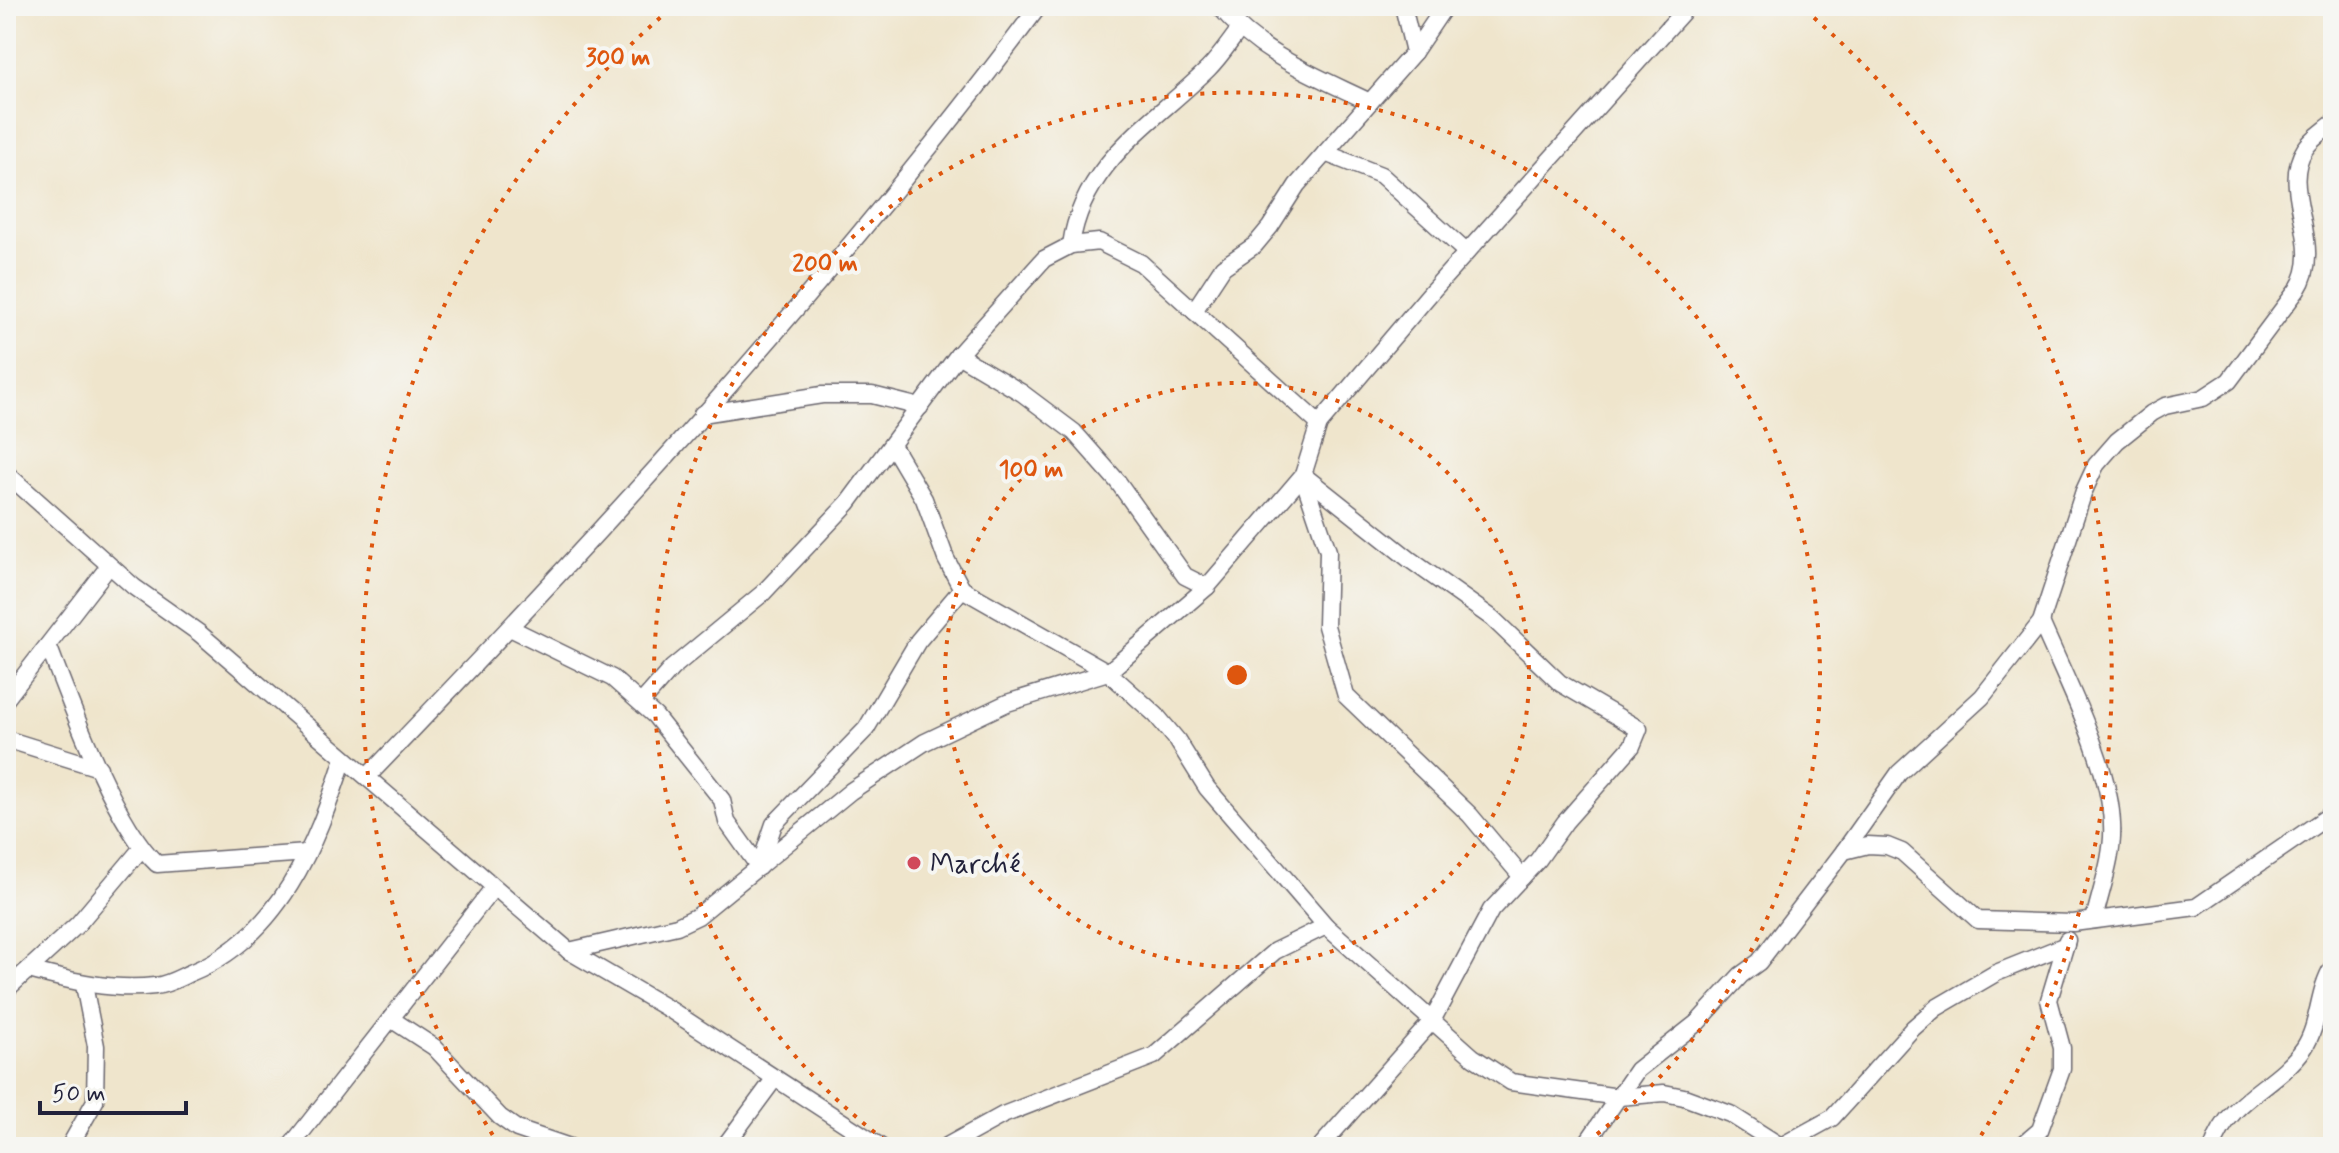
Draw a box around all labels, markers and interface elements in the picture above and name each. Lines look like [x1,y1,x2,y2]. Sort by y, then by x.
text: 300 m [586,43,650,74]
text: 200 m [792,249,858,280]
text: 100 m [999,455,1063,486]
centre of rings [1223,661,1251,689]
place label: Marché [930,847,1020,884]
marker: Marché [905,854,923,872]
scale bar [40,1065,186,1115]
text: 50 m [52,1079,106,1110]

